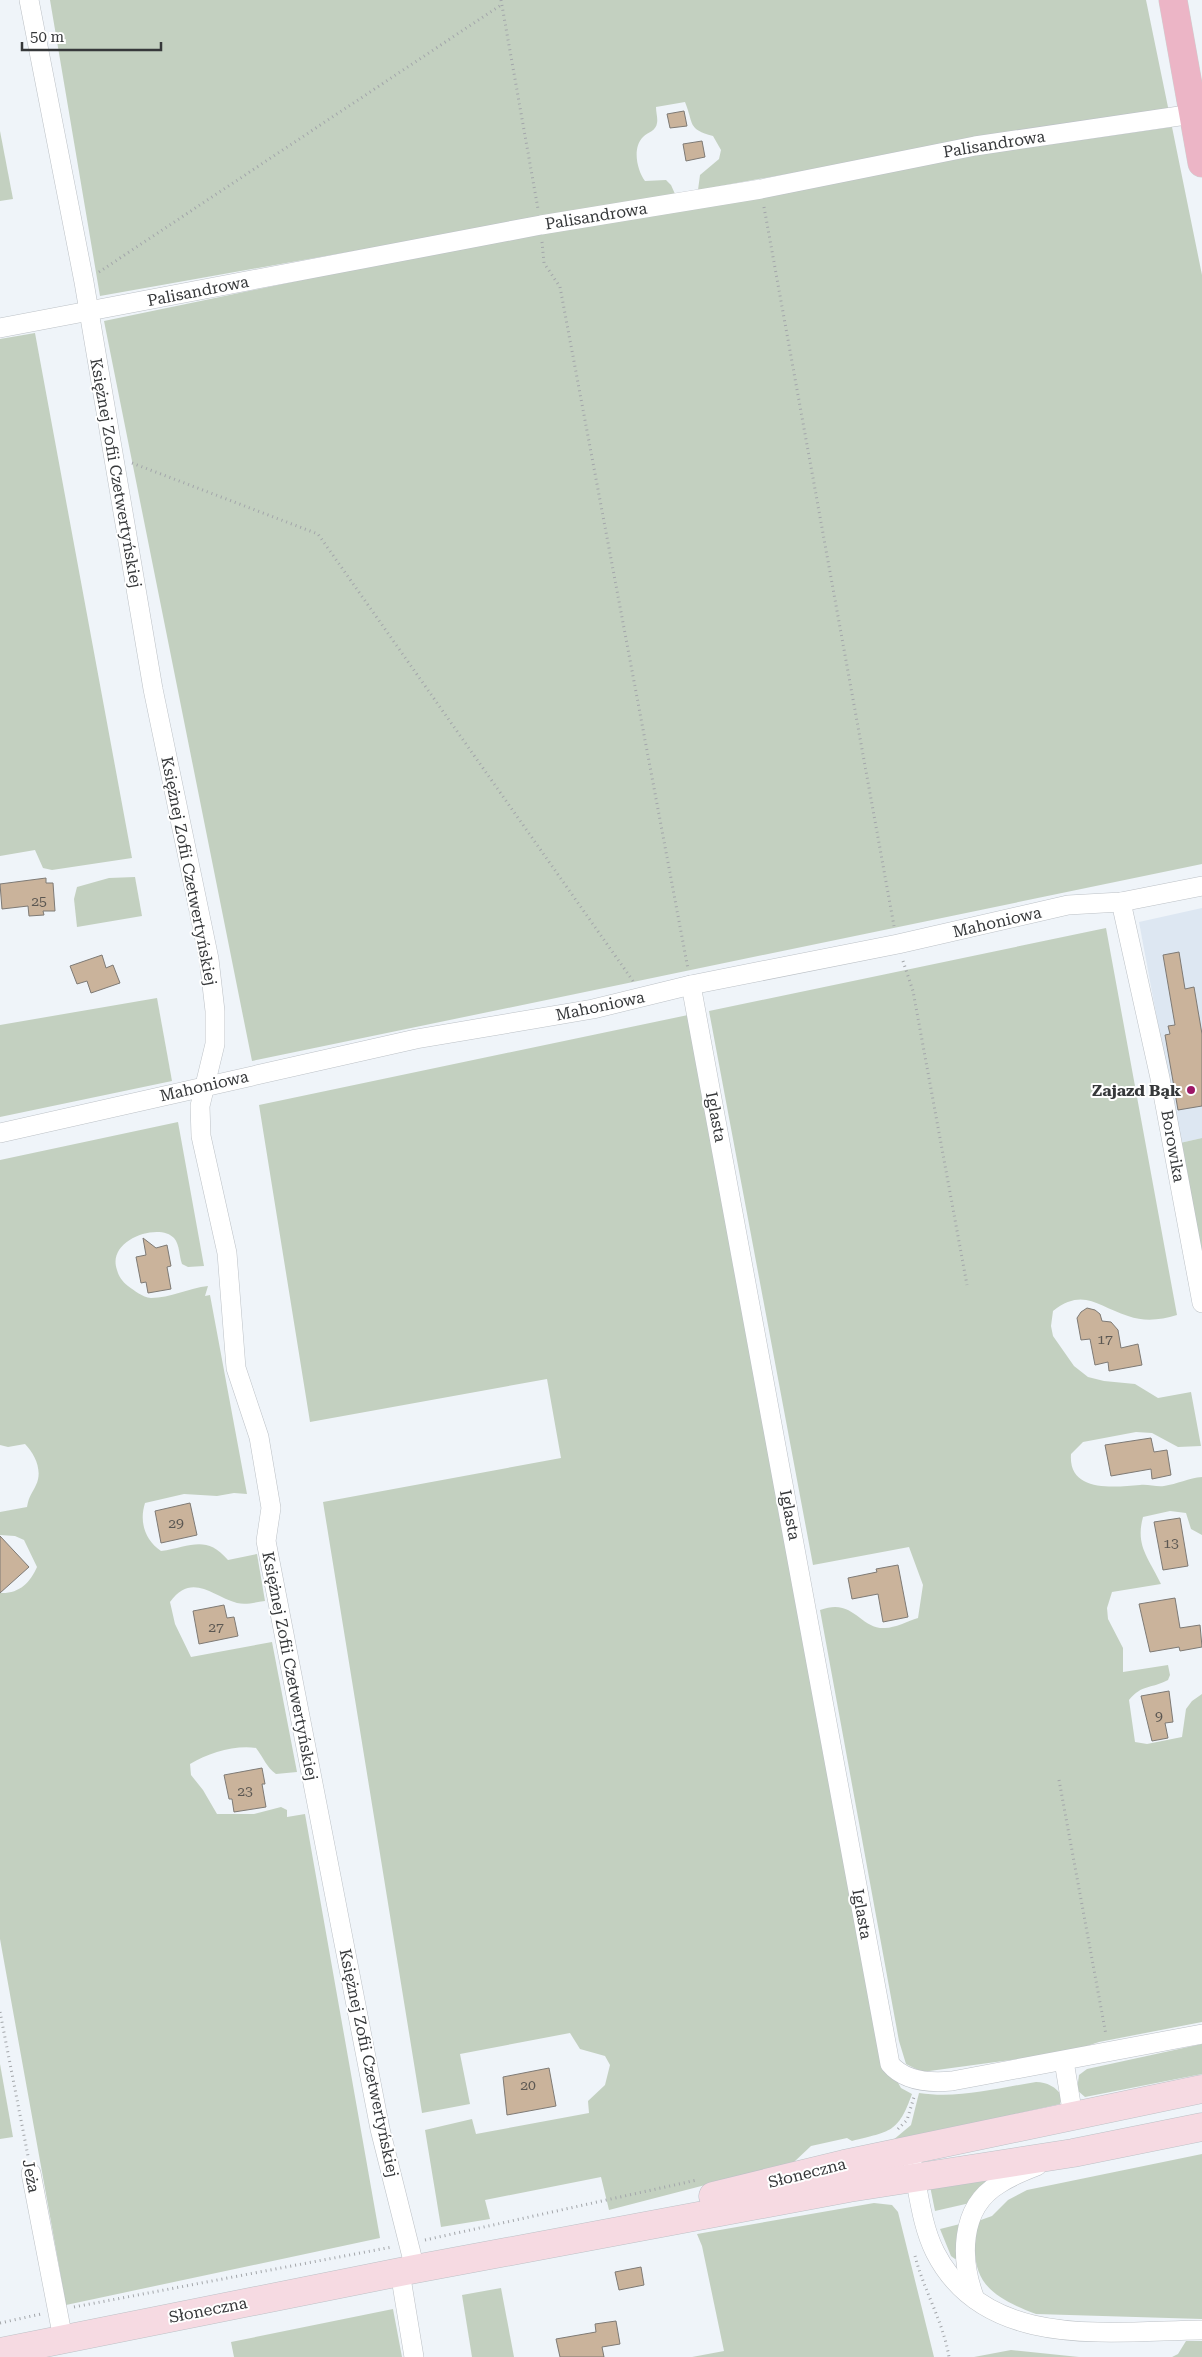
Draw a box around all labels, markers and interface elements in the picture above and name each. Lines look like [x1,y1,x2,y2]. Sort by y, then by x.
scale bar [22,20,161,52]
text: 50 m [30,28,65,46]
street label: Palisandrowa [942,127,1047,161]
street label: Palisandrowa [544,199,649,233]
street label: Palisandrowa [146,272,251,310]
street label: Księżnej Zofii Czetwertyńskiej [86,357,146,589]
street label: Księżnej Zofii Czetwertyńskiej [157,755,221,987]
house number: 25 [31,893,47,909]
street label: Mahoniowa [951,902,1044,941]
street label: Mahoniowa [554,987,647,1025]
street label: Mahoniowa [158,1066,251,1105]
place label: Zajazd Bąk [1092,1081,1181,1100]
marker: Zajazd Bąk [1185,1084,1197,1096]
street label: Iglasta [702,1090,730,1144]
street label: Borowika [1157,1108,1189,1184]
house number: 17 [1097,1331,1113,1347]
street label: Iglasta [776,1488,804,1542]
house number: 29 [168,1515,184,1531]
house number: 13 [1163,1535,1179,1551]
street label: Księżnej Zofii Czetwertyńskiej [258,1550,322,1782]
house number: 27 [208,1619,224,1635]
house number: 9 [1155,1708,1163,1724]
house number: 23 [237,1783,253,1799]
street label: Iglasta [848,1887,876,1941]
street label: Księżnej Zofii Czetwertyńskiej [335,1947,403,2179]
house number: 20 [520,2077,536,2093]
street label: Słoneczna [766,2154,848,2192]
street label: Jeża [18,2158,44,2195]
street label: Słoneczna [167,2293,249,2327]

